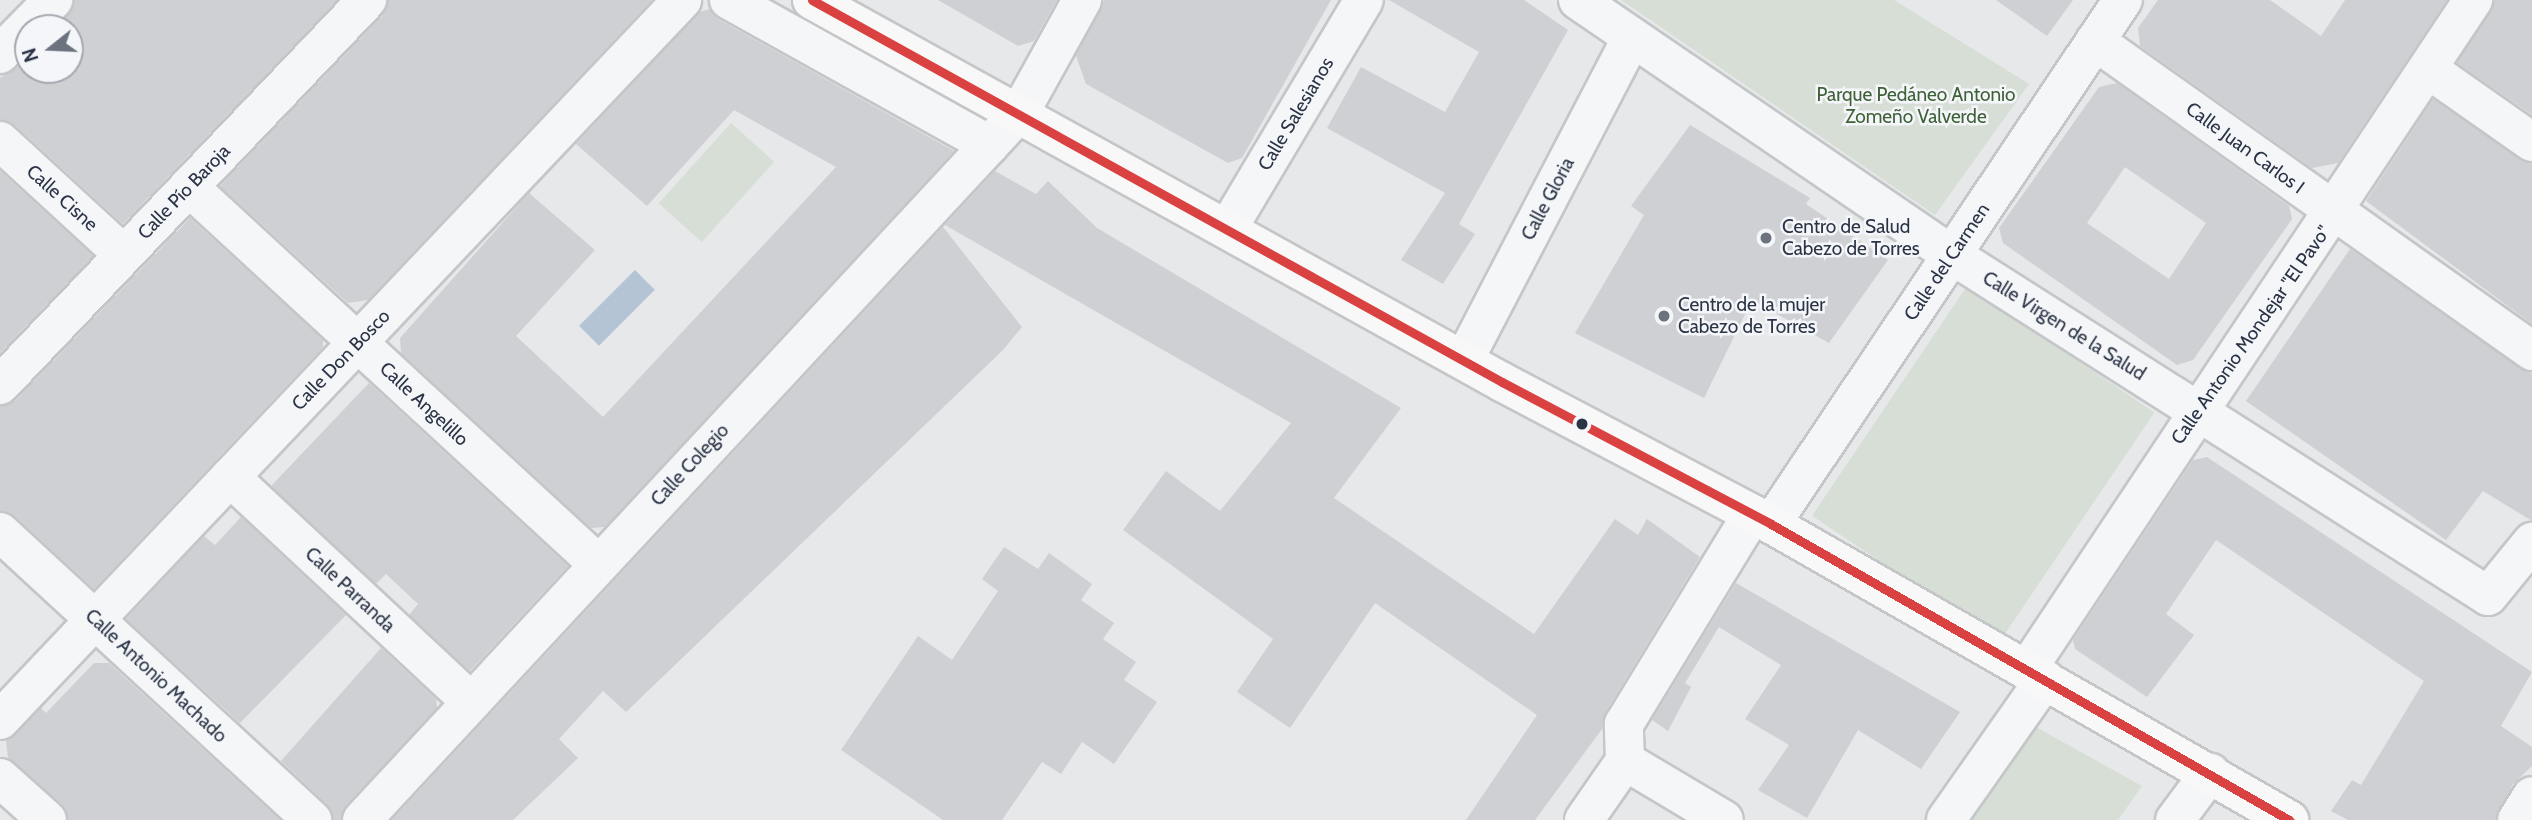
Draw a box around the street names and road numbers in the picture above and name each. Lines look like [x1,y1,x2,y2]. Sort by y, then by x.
street label: Calle Salesianos [1253,53,1339,175]
street label: Calle Juan Carlos I [2181,97,2309,199]
street label: Calle Pío Baroja [133,140,235,244]
street label: Calle Gloria [1517,154,1579,244]
street label: Calle Cisne [22,160,102,236]
street label: Calle del Carmen [1899,199,1995,325]
street label: Calle Antonio Mondejar "El Pavo" [2166,221,2336,449]
street label: Calle Virgen de la Salud [1978,267,2150,385]
street label: Calle Don Bosco [287,305,395,415]
street label: Calle Angelillo [375,357,473,451]
street label: Calle Colegio [646,419,734,511]
street label: Calle Parranda [300,543,400,637]
street label: Calle Antonio Machado [80,604,232,748]

